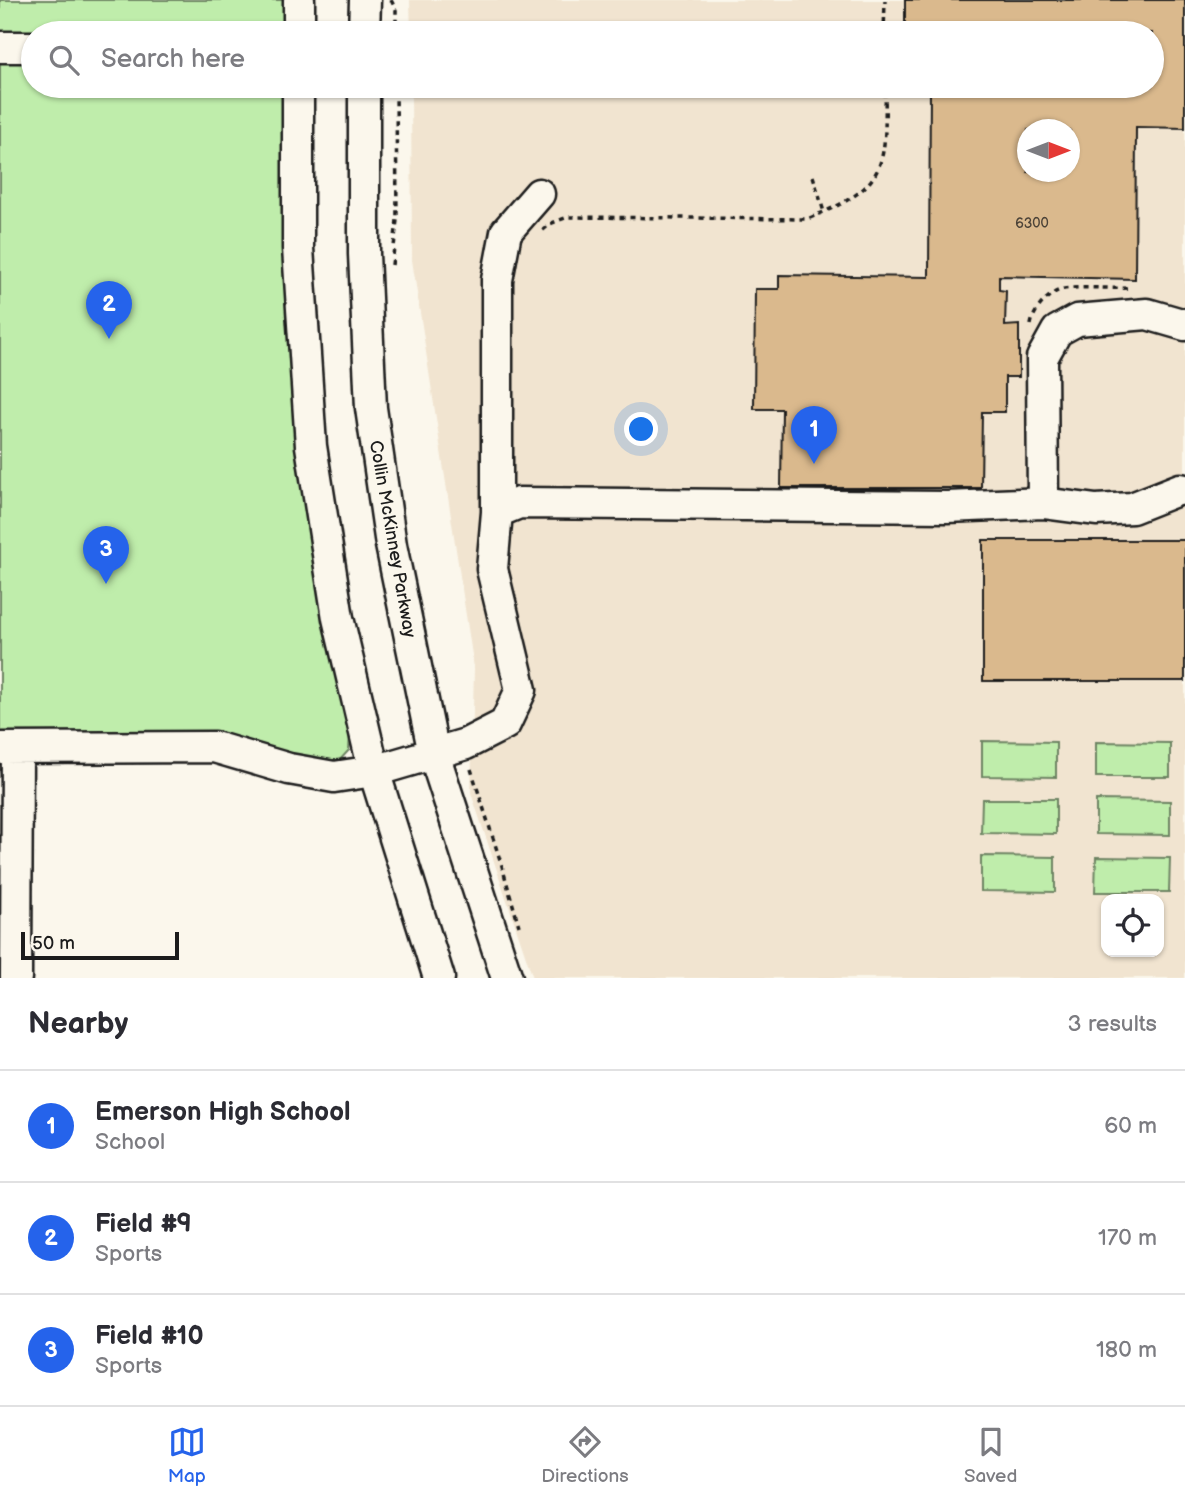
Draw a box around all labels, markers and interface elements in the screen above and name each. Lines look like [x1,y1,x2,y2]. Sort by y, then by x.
search box [21,21,1164,98]
icon: search [45,41,83,79]
text: Search here [101,44,245,75]
north arrow [1017,119,1080,182]
house number: 6300 [1015,215,1049,232]
pin: 2 [86,281,132,339]
pin: 1 [791,406,837,464]
your location [624,412,658,446]
street label: Collin McKinney Parkway [365,439,420,640]
pin: 3 [83,526,129,584]
map controls [1101,894,1164,957]
button: locate [1101,894,1164,957]
scale bar [21,929,178,961]
text: 50 m [32,932,75,955]
text: Nearby [28,1006,128,1042]
text: 3 results [1068,1010,1157,1038]
text: Emerson High School [95,1097,350,1128]
text: 1 [46,1112,56,1140]
text: 60 m [1104,1112,1157,1140]
text: School [95,1128,165,1156]
text: Field #9 [95,1209,192,1240]
text: 2 [44,1224,58,1252]
text: 170 m [1098,1224,1157,1252]
text: Sports [95,1240,162,1268]
text: Field #10 [95,1321,204,1352]
text: 3 [44,1336,58,1364]
text: 180 m [1096,1336,1157,1364]
text: Sports [95,1352,162,1380]
tab: Map [168,1423,206,1488]
tab: Directions [541,1423,629,1488]
tab: Saved [964,1423,1017,1488]

